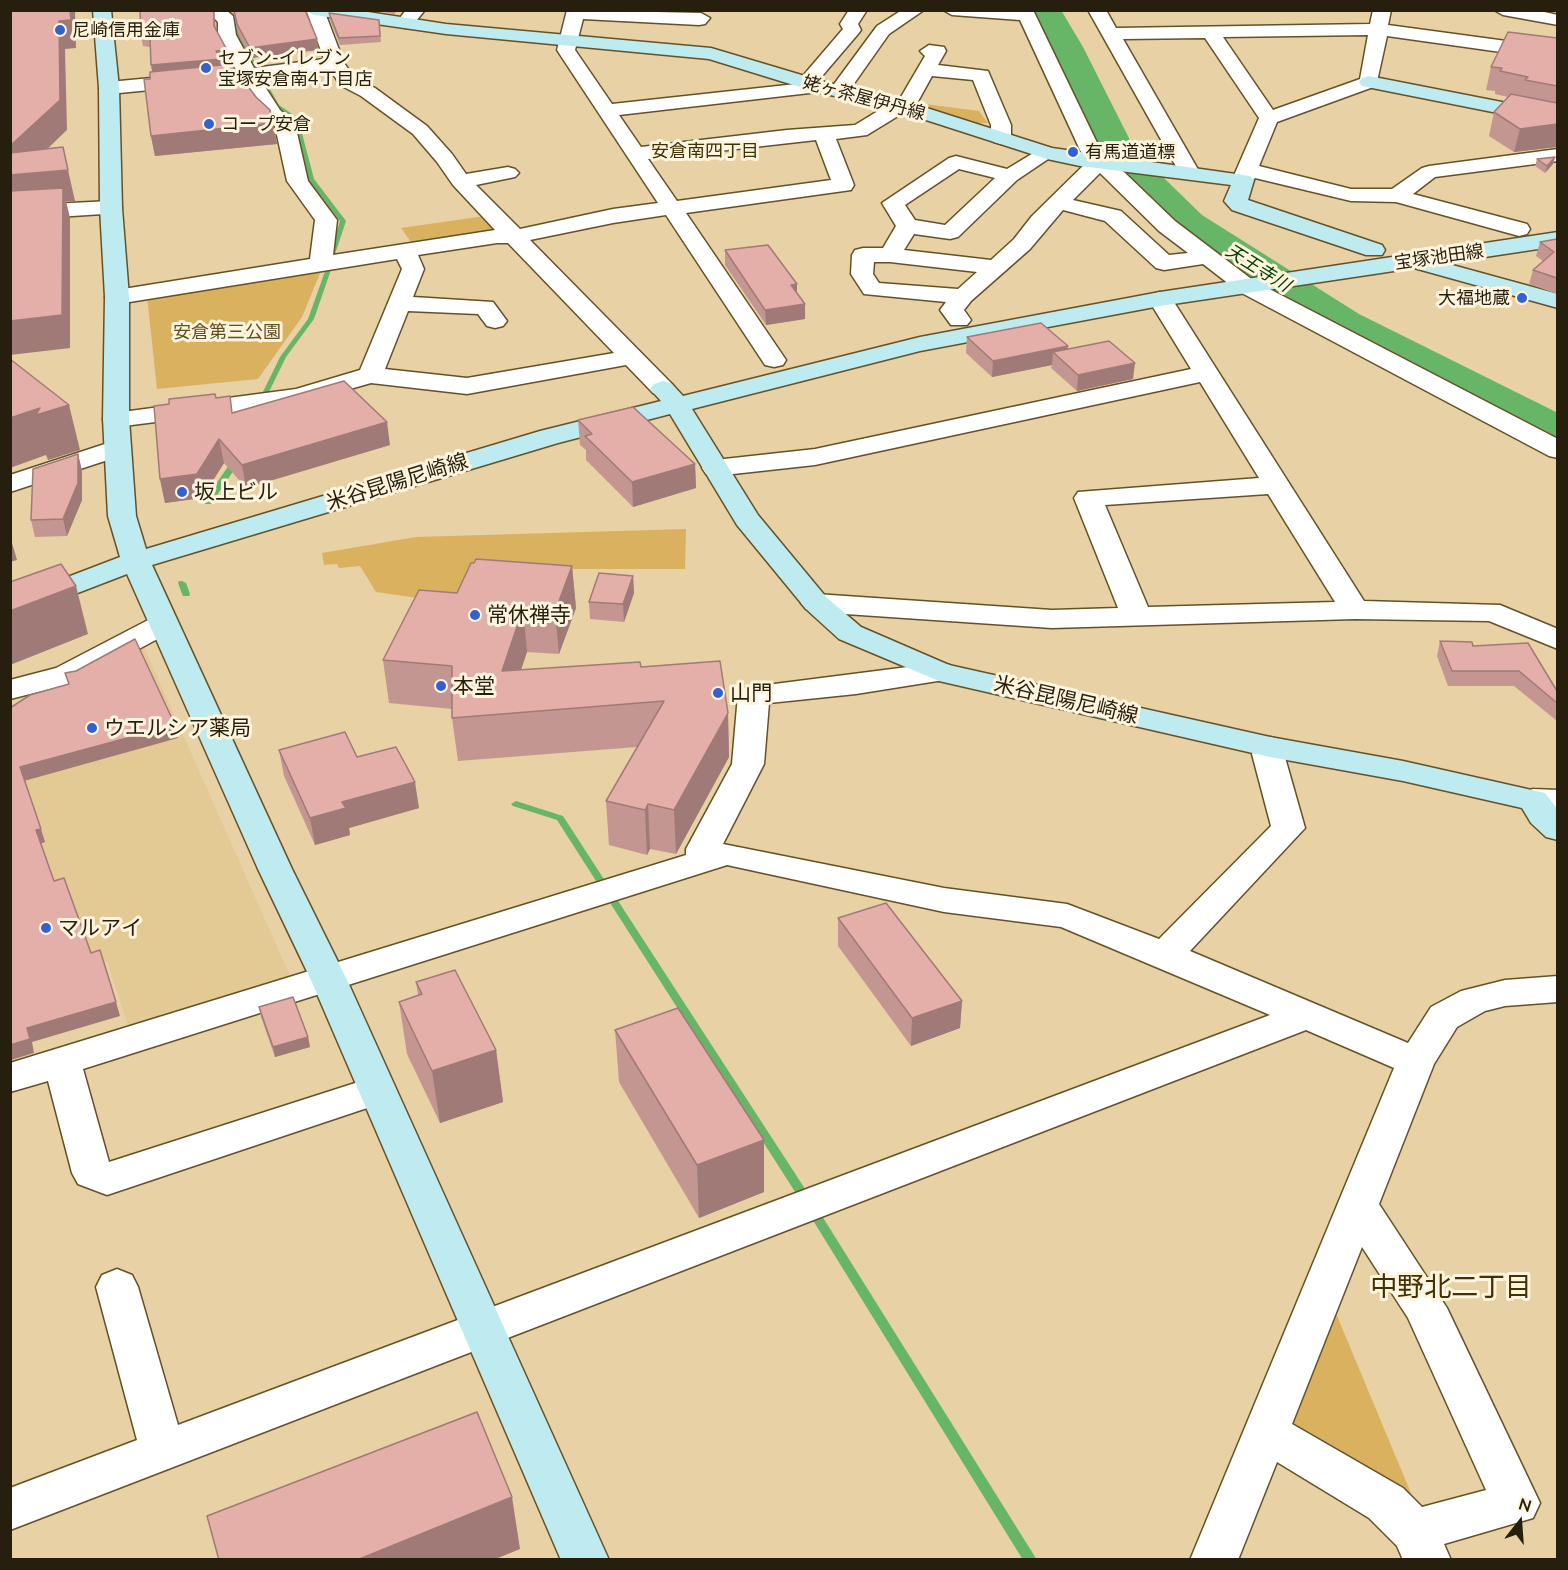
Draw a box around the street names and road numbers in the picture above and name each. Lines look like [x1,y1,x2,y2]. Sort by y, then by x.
street label: 姥ヶ茶屋伊丹線 [800,71,928,125]
street label: 宝塚池田線 [1393,240,1485,274]
street label: 米谷昆陽尼崎線 [323,448,471,516]
street label: 米谷昆陽尼崎線 [992,671,1140,729]

